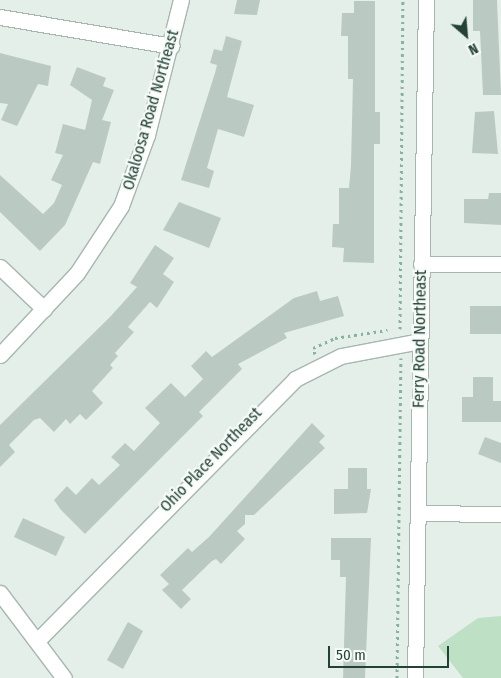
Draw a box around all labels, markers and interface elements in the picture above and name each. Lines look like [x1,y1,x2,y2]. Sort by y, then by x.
north arrow [441,10,491,60]
street label: Okaloosa Road Northeast [119,28,183,192]
text: N [465,39,481,58]
street label: Ferry Road Northeast [409,270,431,408]
street label: Ohio Place Northeast [156,404,266,516]
scale bar [331,636,452,668]
text: 50 m [336,646,366,664]

